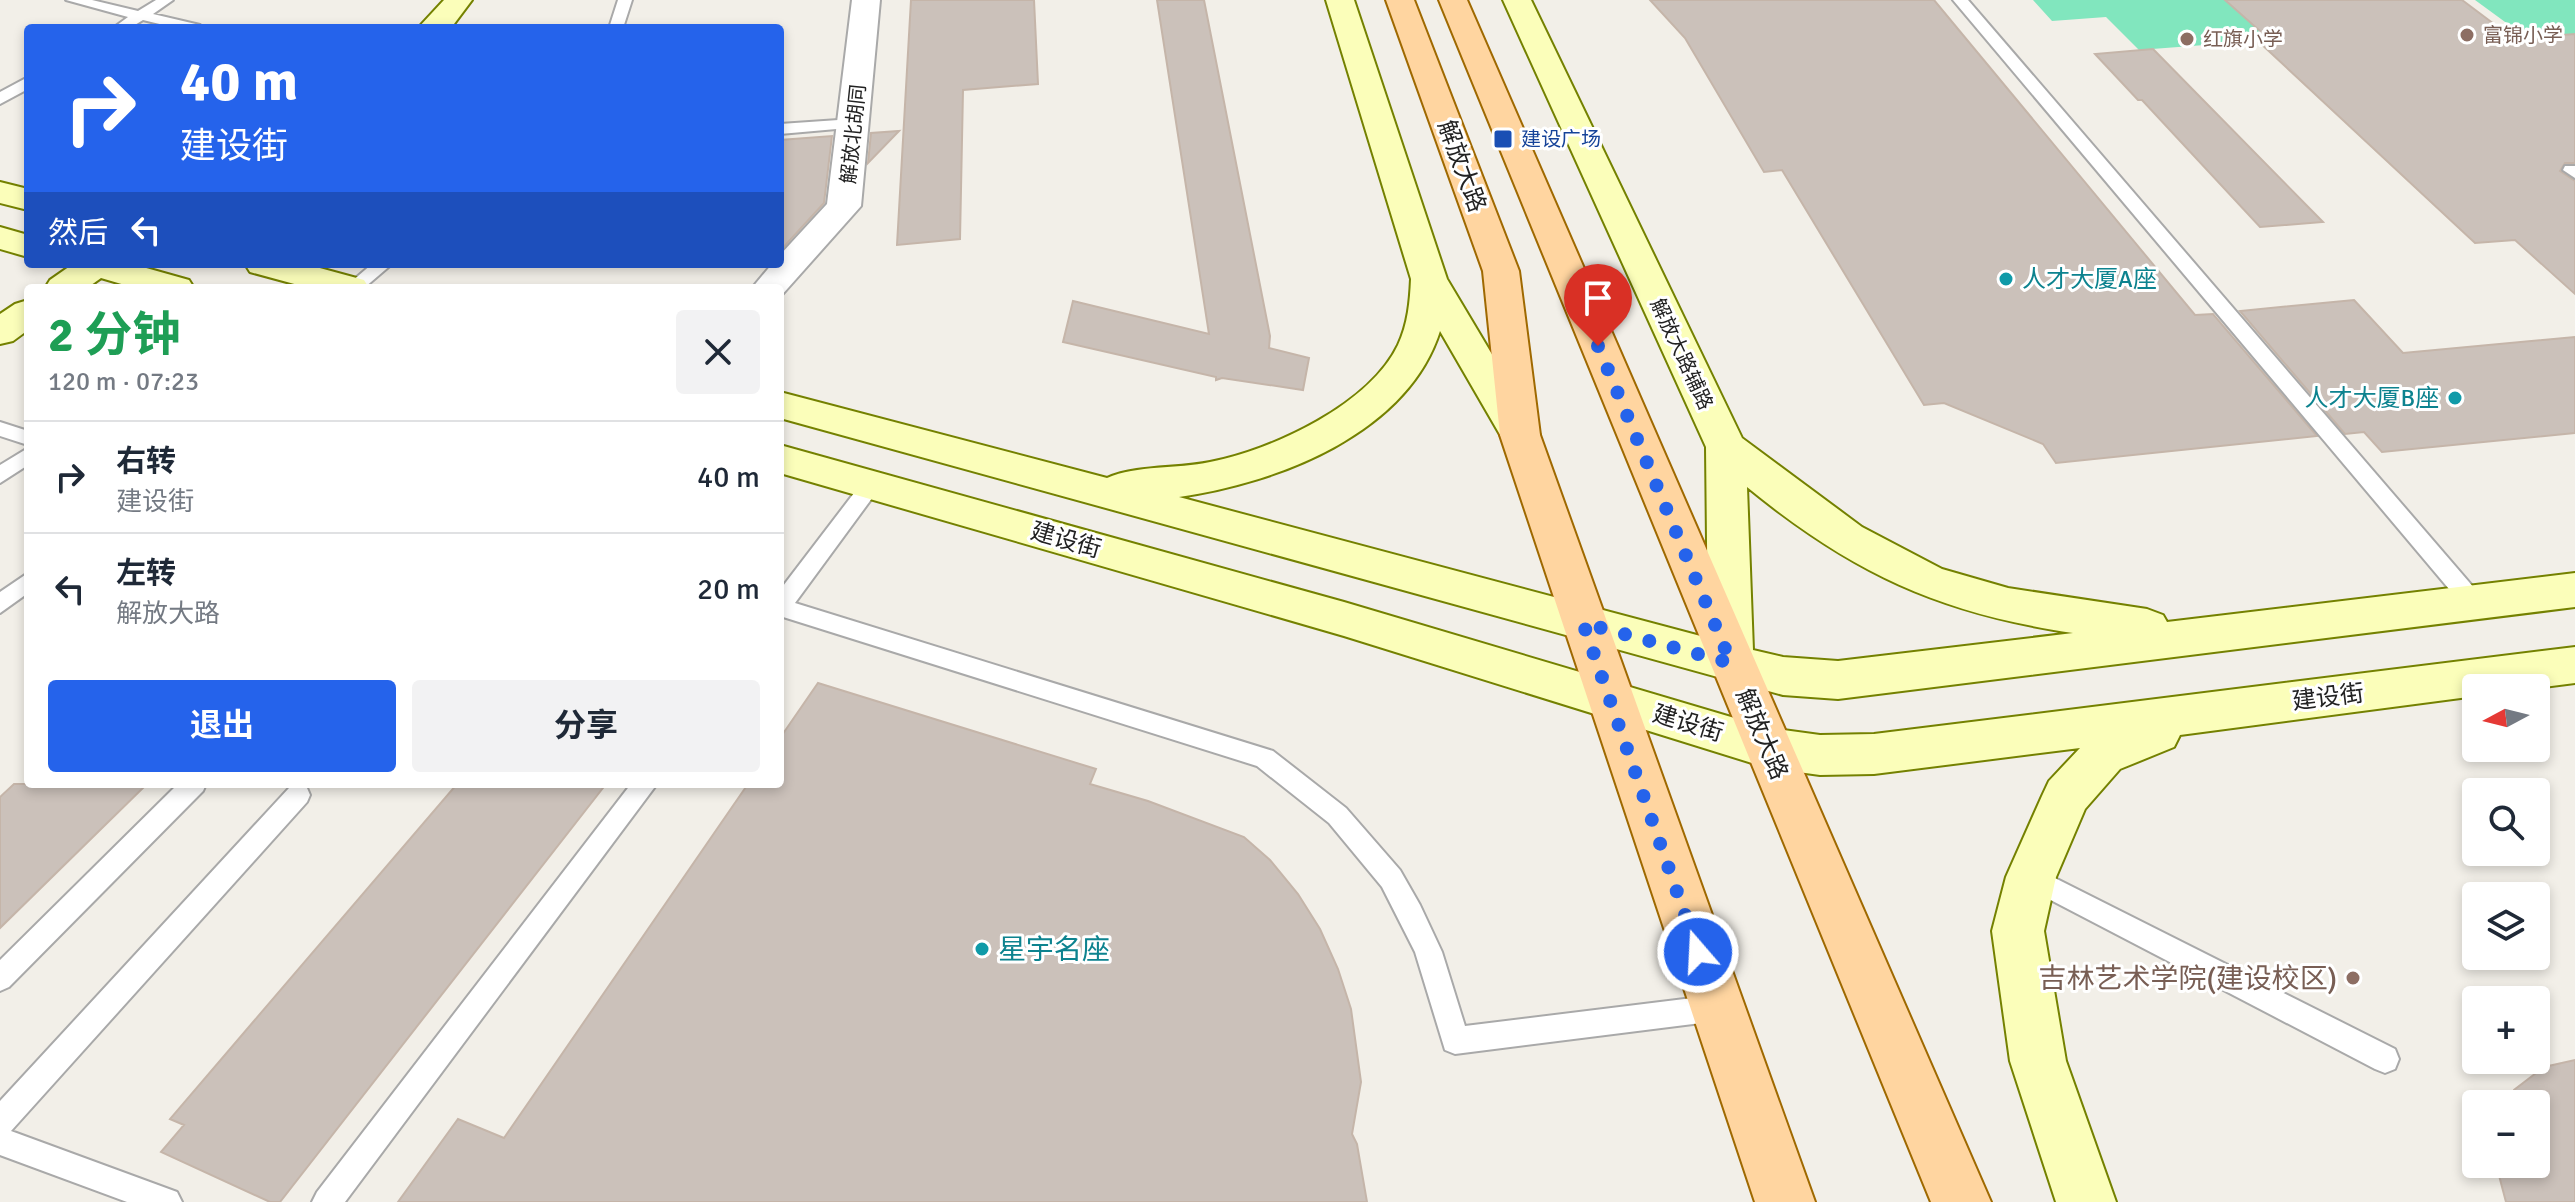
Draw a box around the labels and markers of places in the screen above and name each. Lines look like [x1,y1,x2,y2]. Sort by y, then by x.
place label: 富锦小学 [2483,23,2563,48]
marker: 富锦小学 [2458,26,2476,44]
place label: 红旗小学 [2203,27,2283,52]
marker: 红旗小学 [2178,30,2196,48]
place label: 建设广场 [1521,127,1601,152]
marker: 建设广场 [1492,128,1514,150]
pin [1564,264,1632,346]
place label: 人才大厦A座 [2022,264,2157,294]
marker: 人才大厦A座 [1997,270,2015,288]
place label: 人才大厦B座 [2304,383,2439,413]
marker: 人才大厦B座 [2446,389,2464,407]
place label: 星宇名座 [998,933,1110,967]
marker: 星宇名座 [973,940,991,958]
place label: 吉林艺术学院(建设校区) [2038,962,2337,996]
marker: 吉林艺术学院(建设校区) [2344,969,2362,987]

